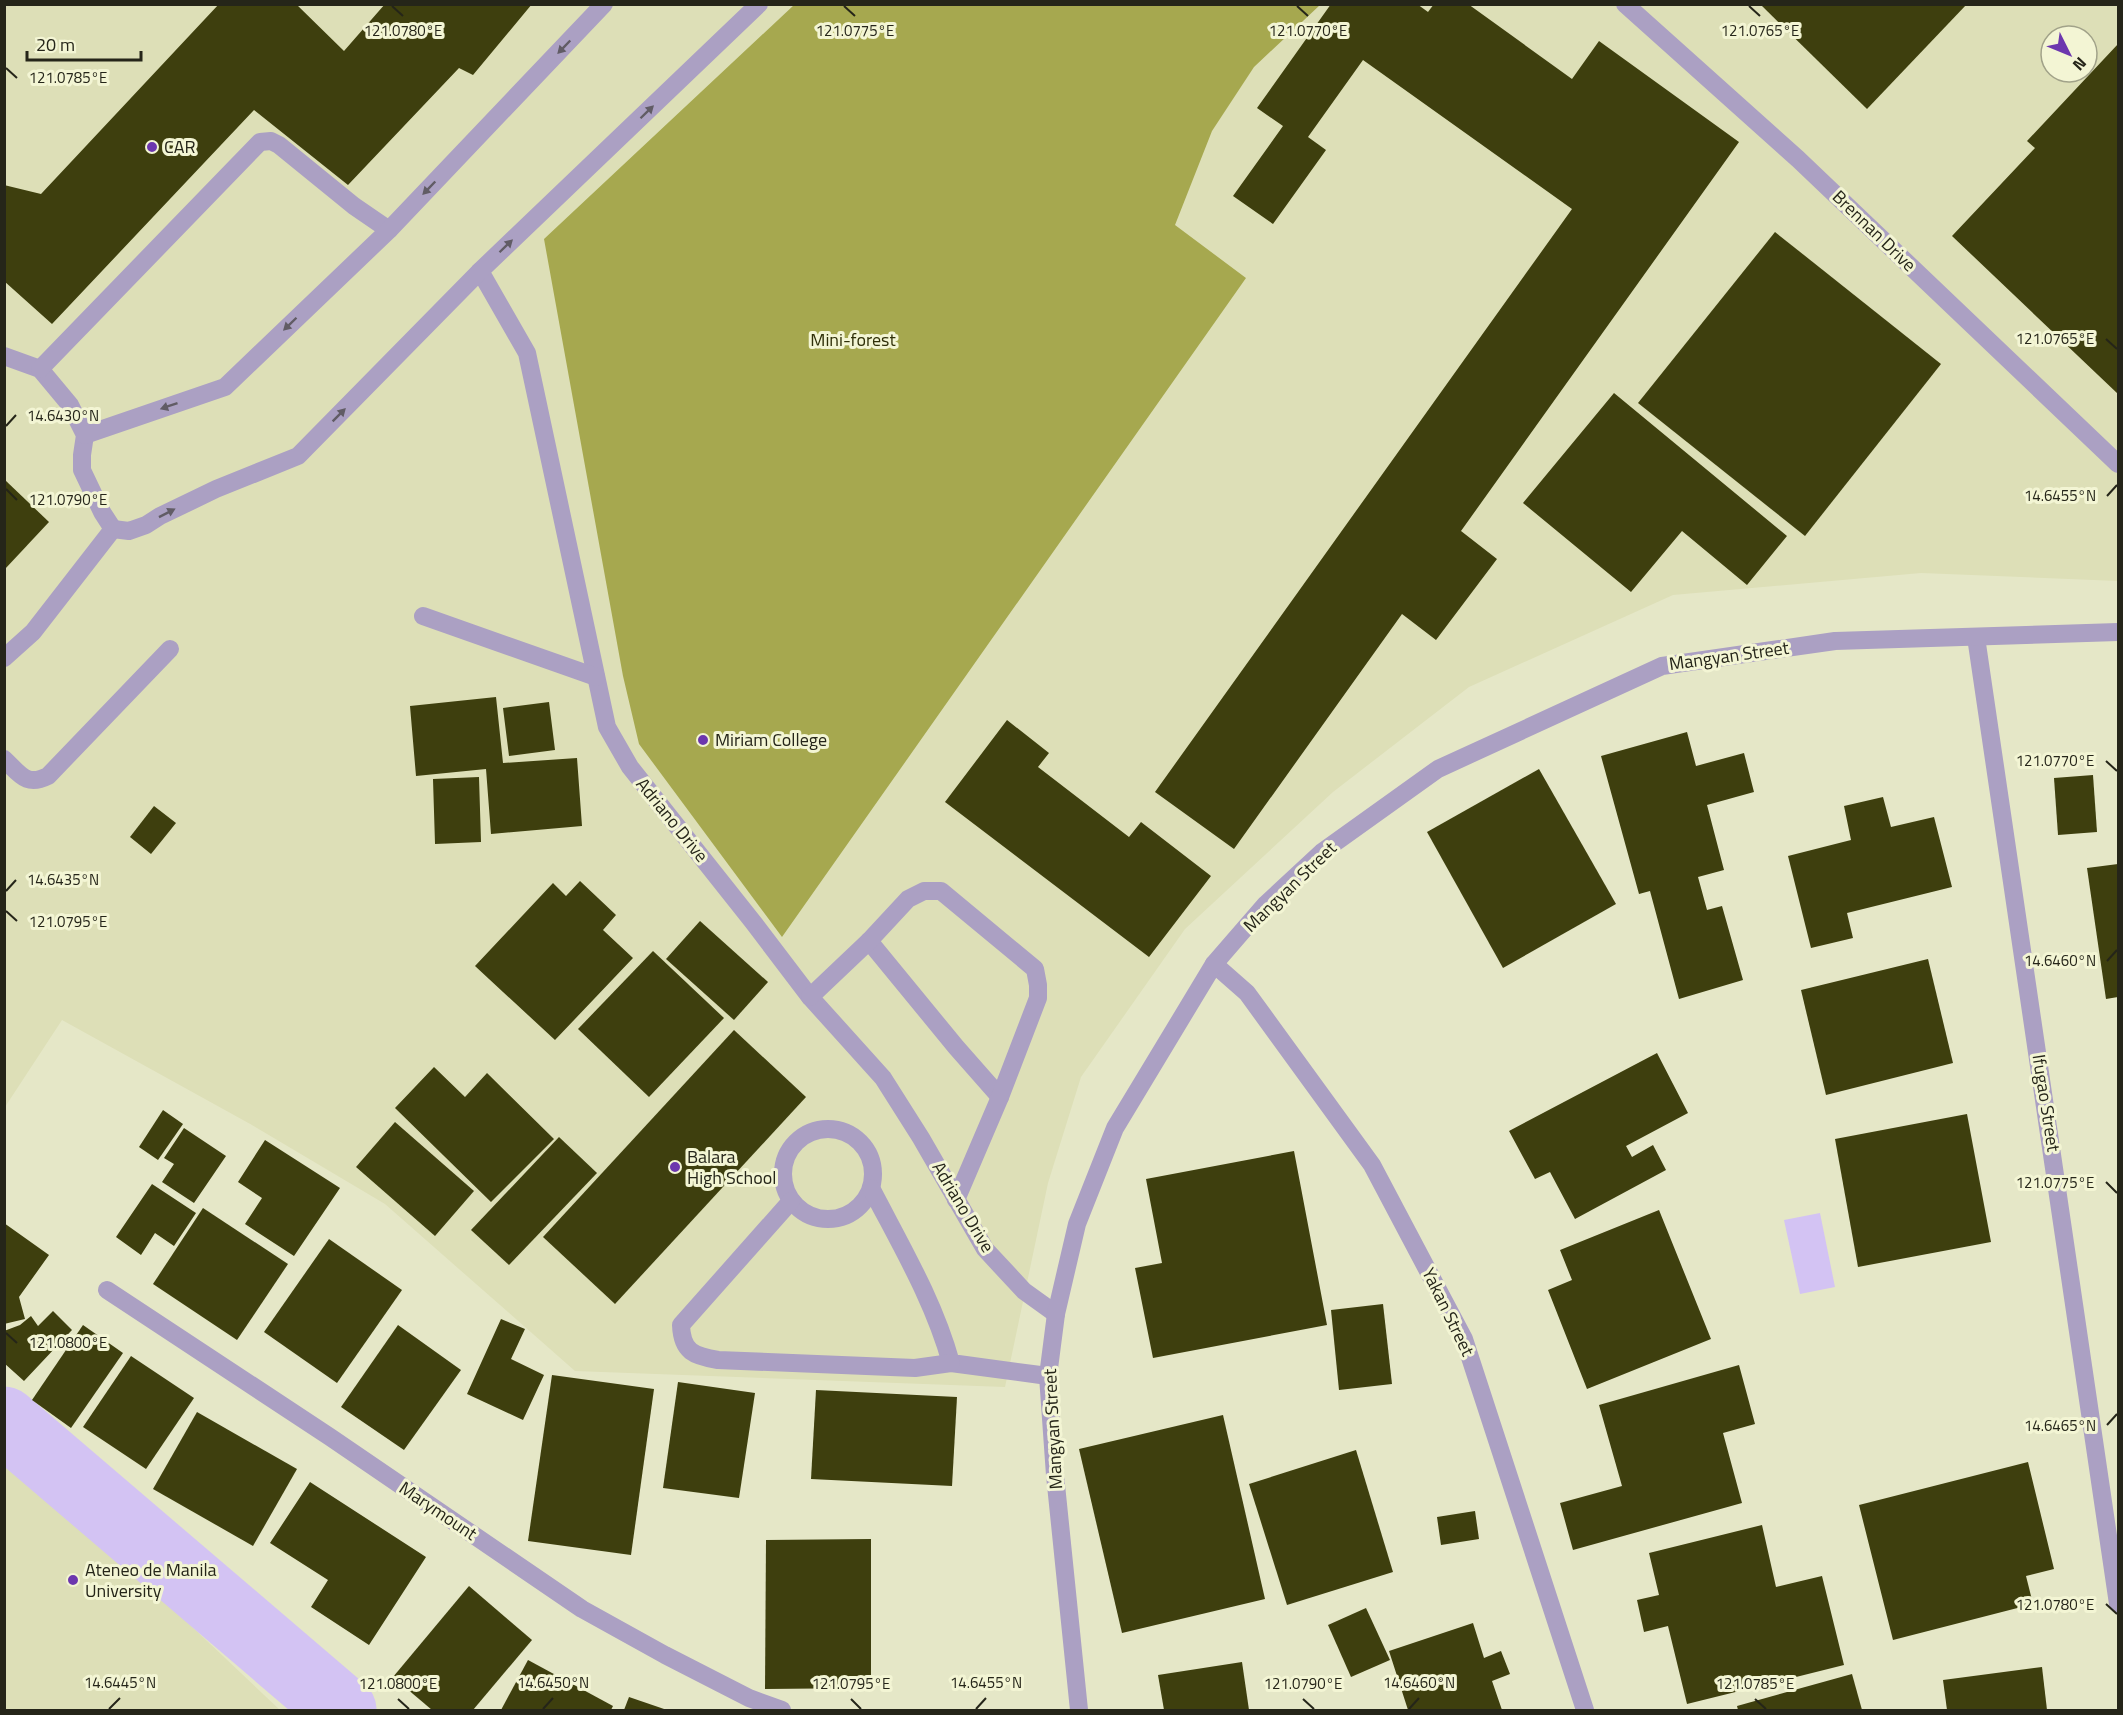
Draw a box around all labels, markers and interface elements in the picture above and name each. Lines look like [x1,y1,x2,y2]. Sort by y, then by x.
text: 121.0780°E [364,19,442,42]
text: 121.0775°E [816,19,894,42]
text: 121.0770°E [1269,19,1347,42]
text: 121.0765°E [1721,19,1799,42]
scale bar [27,24,141,62]
north arrow [2039,24,2099,84]
text: 20 m [36,31,75,58]
one-way arrow [557,39,571,53]
text: N [2067,52,2093,76]
text: 121.0785°E [29,66,107,89]
one-way arrow [639,105,653,119]
place label: CAR [164,133,196,160]
marker: CAR [145,140,159,154]
one-way arrow [422,180,436,195]
street label: Brennan Drive [1826,184,1922,278]
one-way arrow [498,240,512,254]
one-way arrow [283,317,297,331]
park label: Mini-forest [810,326,896,353]
text: 121.0765°E [2016,327,2094,350]
one-way arrow [160,402,178,412]
text: 14.6430°N [27,404,99,427]
one-way arrow [331,408,345,422]
text: 14.6455°N [2024,484,2096,507]
text: 121.0790°E [29,488,107,511]
one-way arrow [158,508,176,518]
street label: Mangyan Street [1667,634,1791,677]
place label: Miriam College [715,726,827,753]
marker: Miriam College [696,733,710,747]
text: 121.0770°E [2016,749,2094,772]
street label: Adriano Drive [630,772,715,868]
street label: Mangyan Street [1237,835,1343,938]
text: 14.6435°N [27,868,99,891]
text: 121.0795°E [29,910,107,933]
text: 14.6460°N [2024,949,2096,972]
street label: Ifugao Street [2025,1052,2068,1154]
place label: Balara High School [687,1143,776,1191]
street label: Adriano Drive [926,1156,1001,1257]
marker: Balara High School [668,1160,682,1174]
text: 121.0775°E [2016,1171,2094,1194]
street label: Yakan Street [1415,1263,1482,1361]
text: 121.0800°E [29,1331,107,1354]
street label: Mangyan Street [1036,1367,1069,1490]
text: 14.6465°N [2024,1414,2096,1437]
street label: Marymount [394,1474,483,1547]
place label: Ateneo de Manila University [85,1556,217,1604]
marker: Ateneo de Manila University [66,1573,80,1587]
text: 121.0780°E [2016,1593,2094,1616]
text: 14.6445°N [84,1671,156,1694]
text: 14.6450°N [517,1671,589,1694]
text: 14.6455°N [950,1671,1022,1694]
text: 14.6460°N [1383,1671,1455,1694]
text: 121.0800°E [359,1672,437,1695]
text: 121.0795°E [812,1672,890,1695]
text: 121.0790°E [1264,1672,1342,1695]
text: 121.0785°E [1716,1672,1794,1695]

